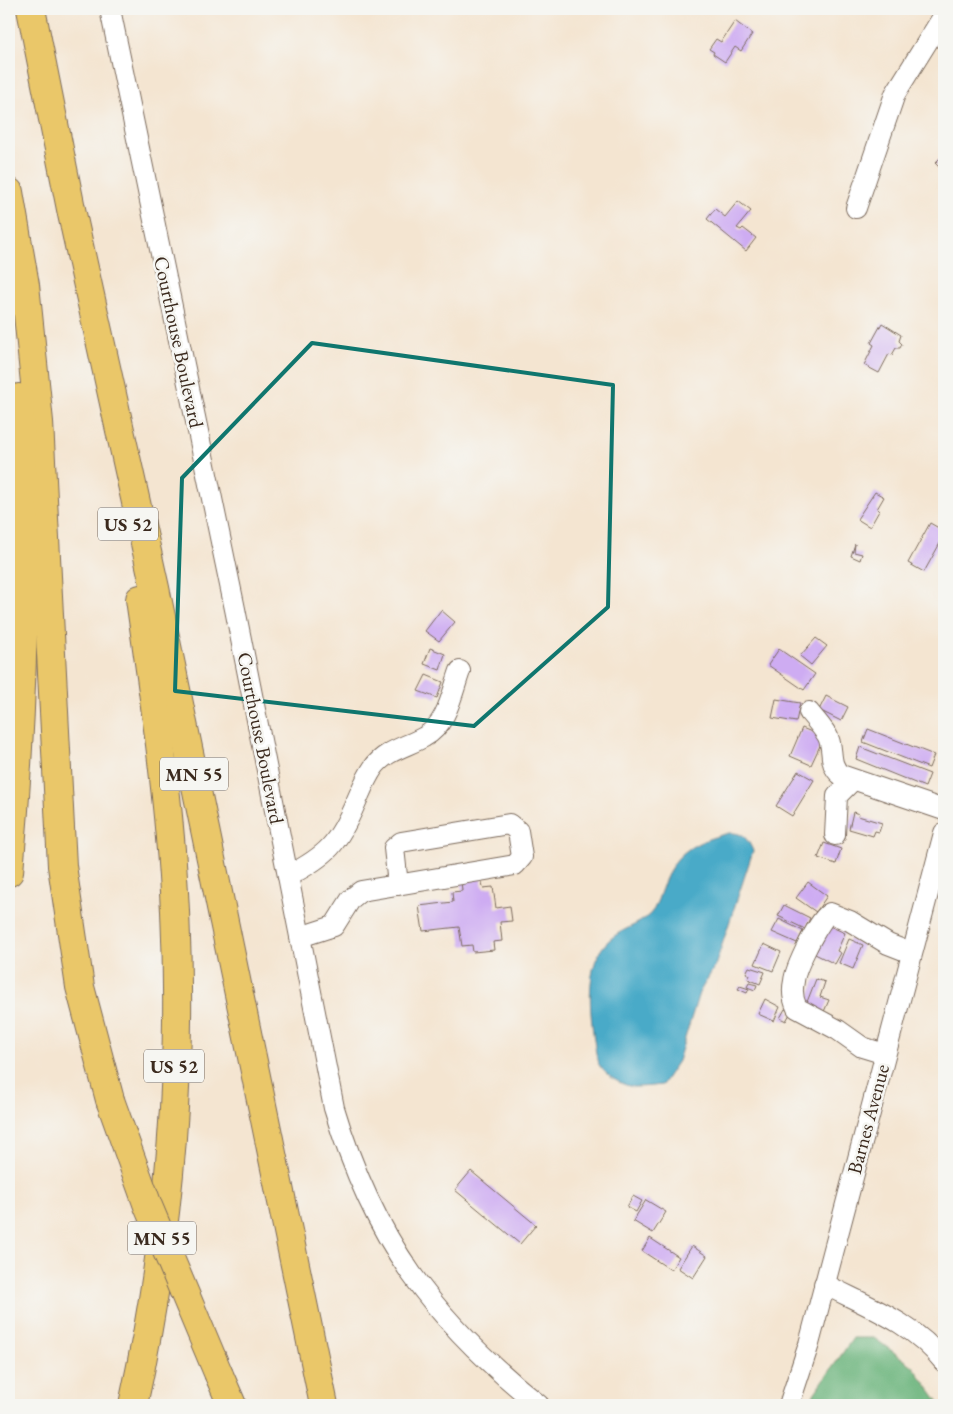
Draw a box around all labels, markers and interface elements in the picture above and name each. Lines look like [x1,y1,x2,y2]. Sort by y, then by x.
street label: Courthouse Boulevard [148,254,210,431]
road number: US 52 [98,508,158,540]
street label: Courthouse Boulevard [232,650,291,827]
road number: MN 55 [160,758,228,791]
road number: US 52 [144,1050,204,1082]
street label: Barnes Avenue [841,1061,895,1177]
road number: MN 55 [128,1222,196,1254]

